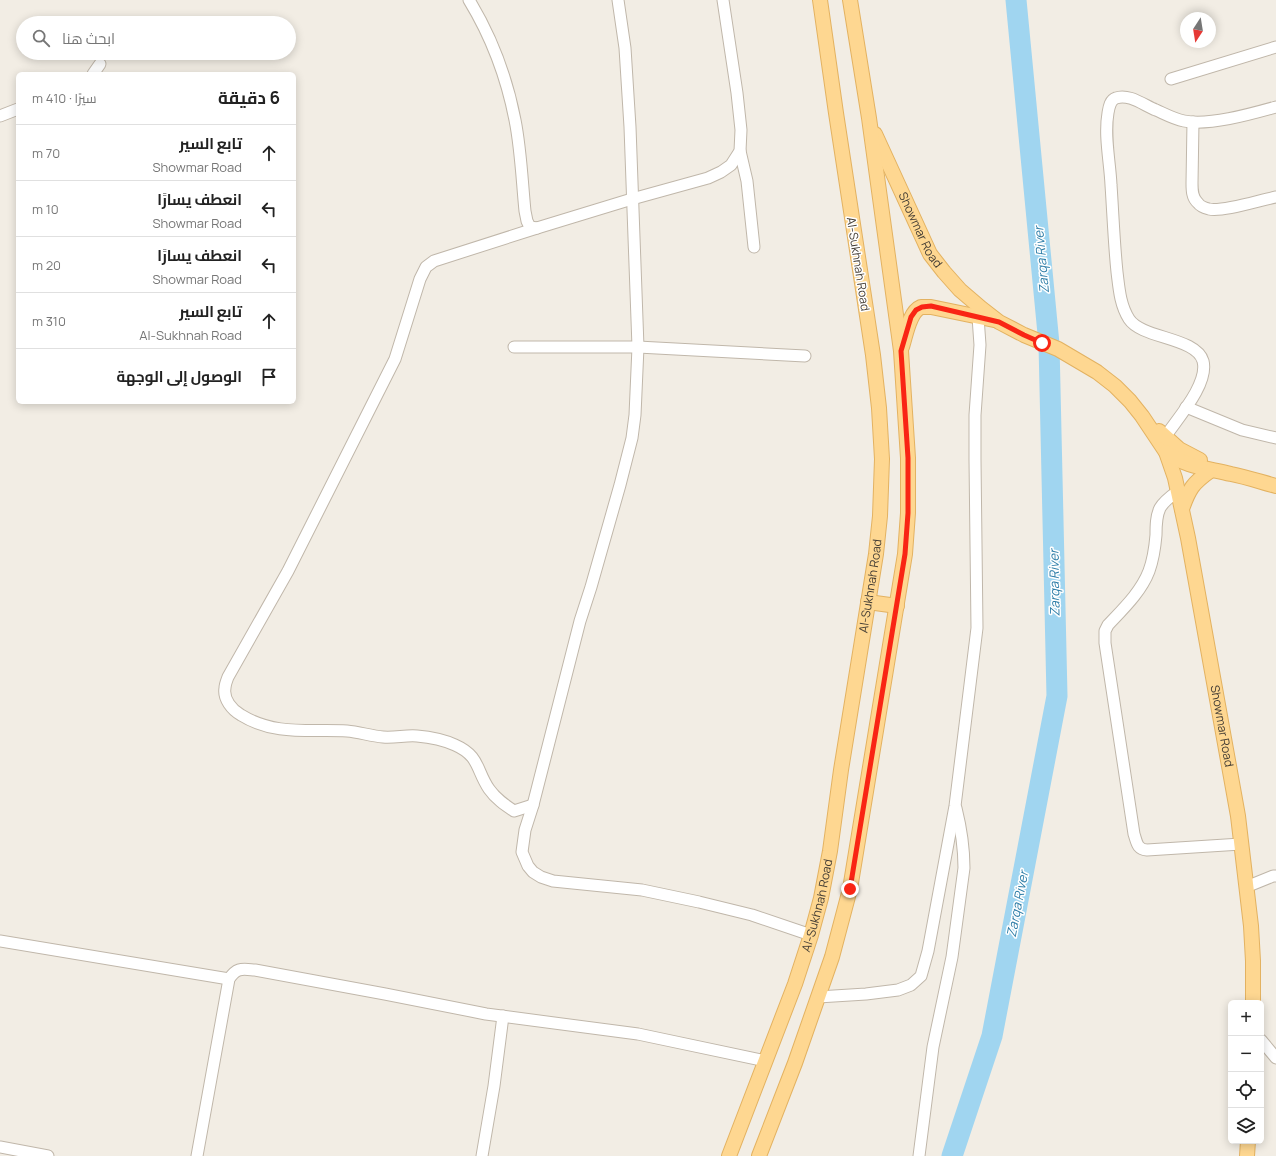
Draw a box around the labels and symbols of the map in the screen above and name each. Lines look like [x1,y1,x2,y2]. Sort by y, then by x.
north arrow [1180,12,1216,48]
street label: Showmar Road [895,189,947,271]
street label: Al-Sukhnah Road [843,216,874,312]
water label: Zarqa River [1029,223,1053,294]
route start [1033,334,1051,352]
street label: Al-Sukhnah Road [854,538,886,634]
water label: Zarqa River [1044,547,1064,617]
street label: Showmar Road [1207,684,1238,768]
street label: Al-Sukhnah Road [797,858,836,954]
water label: Zarqa River [1002,867,1033,939]
route end [841,880,859,898]

